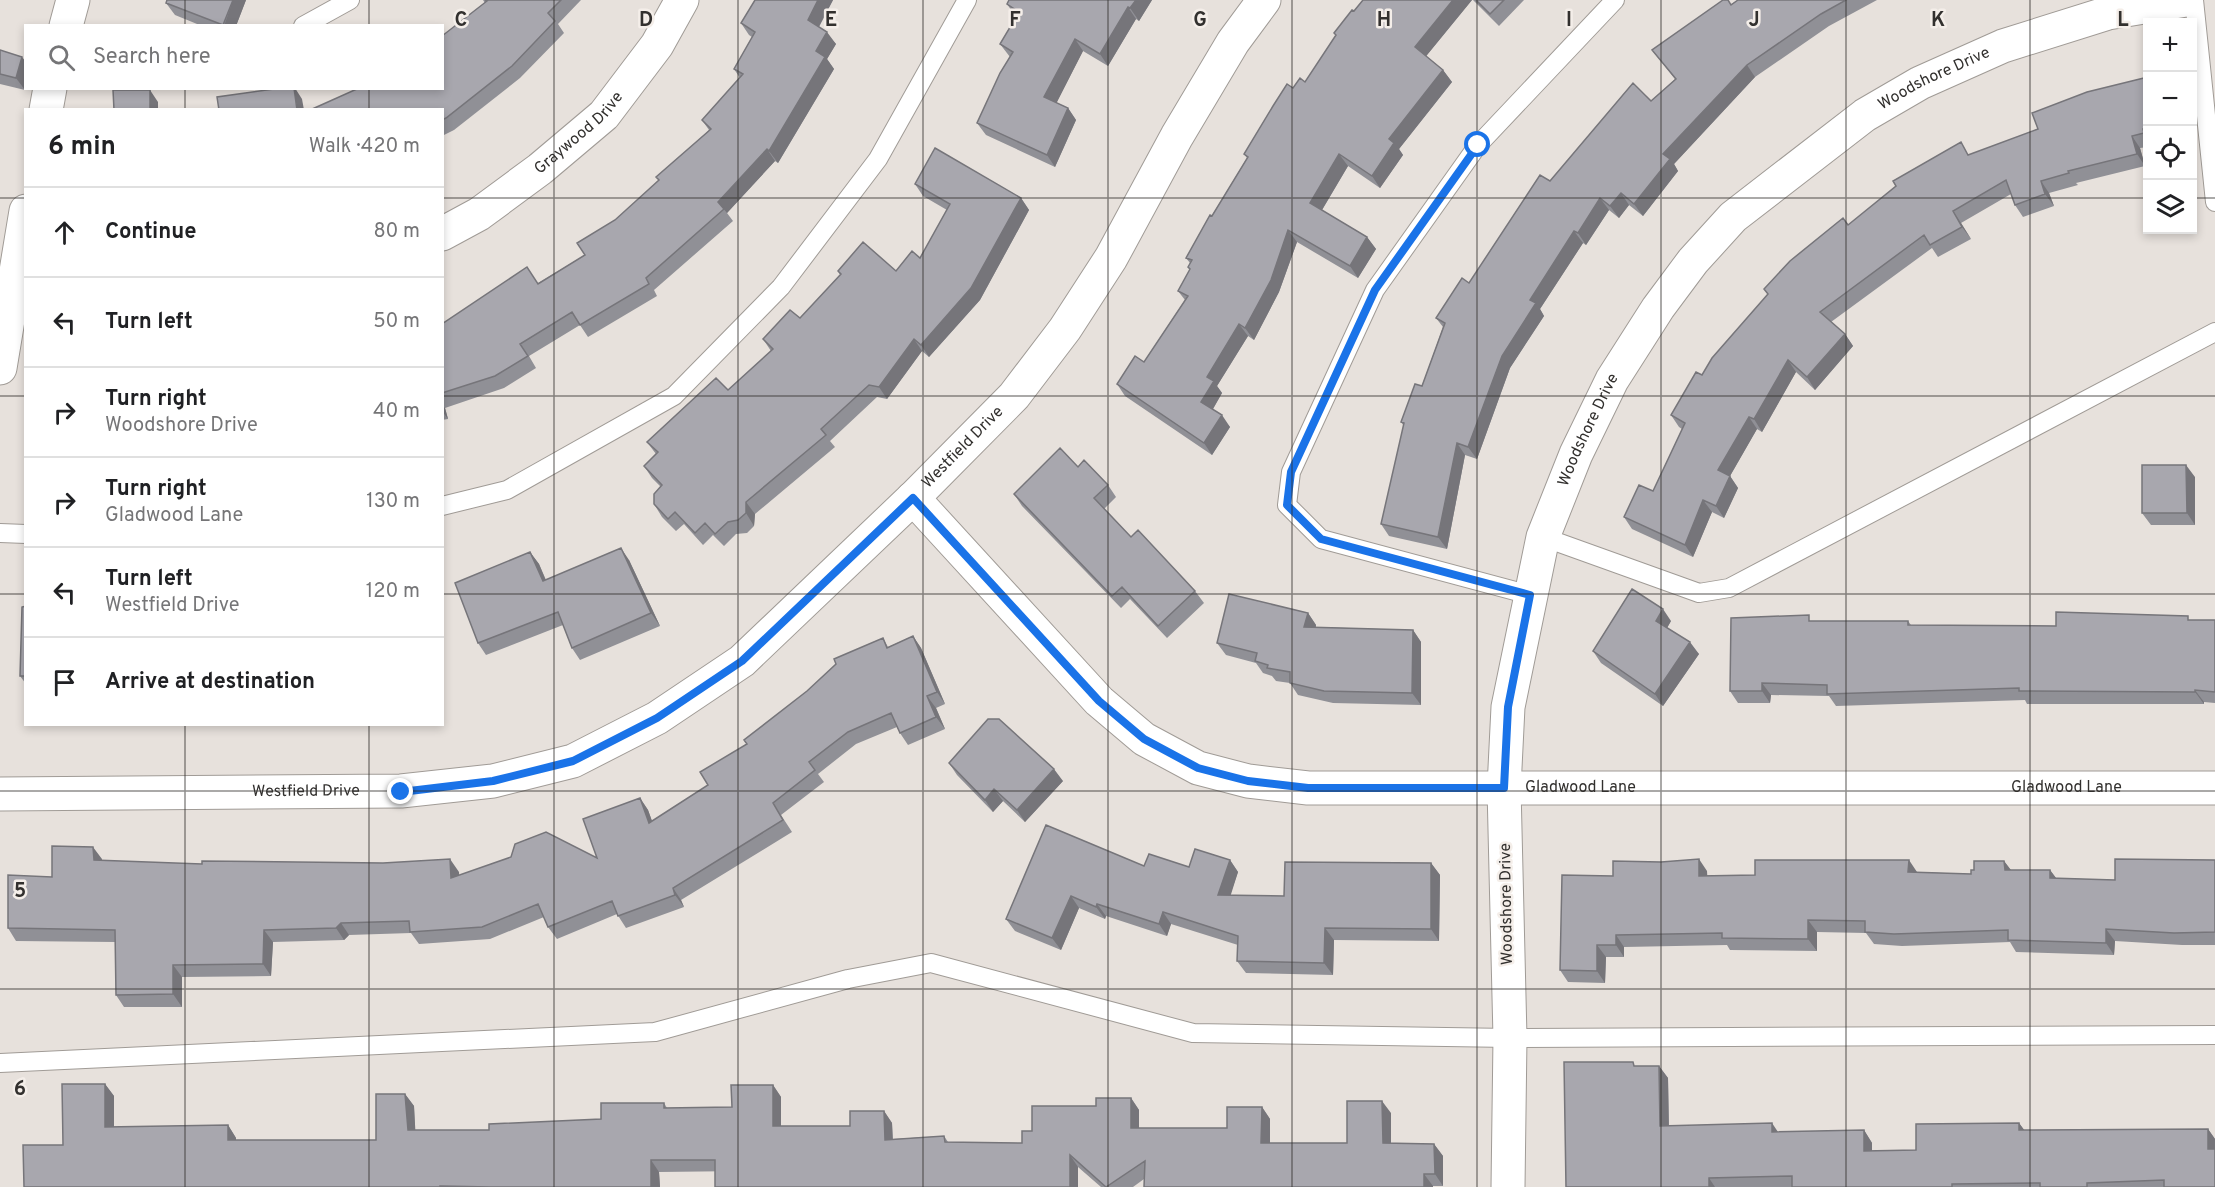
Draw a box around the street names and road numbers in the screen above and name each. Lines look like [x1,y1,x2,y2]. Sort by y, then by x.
street label: Woodshore Drive [1875,43,1993,115]
street label: Graywood Drive [531,88,628,179]
street label: Woodshore Drive [1554,370,1624,489]
street label: Westfield Drive [918,402,1008,493]
street label: Gladwood Lane [1525,778,1636,798]
street label: Gladwood Lane [2011,778,2122,798]
street label: Westfield Drive [252,781,360,802]
street label: Woodshore Drive [1496,843,1518,965]

